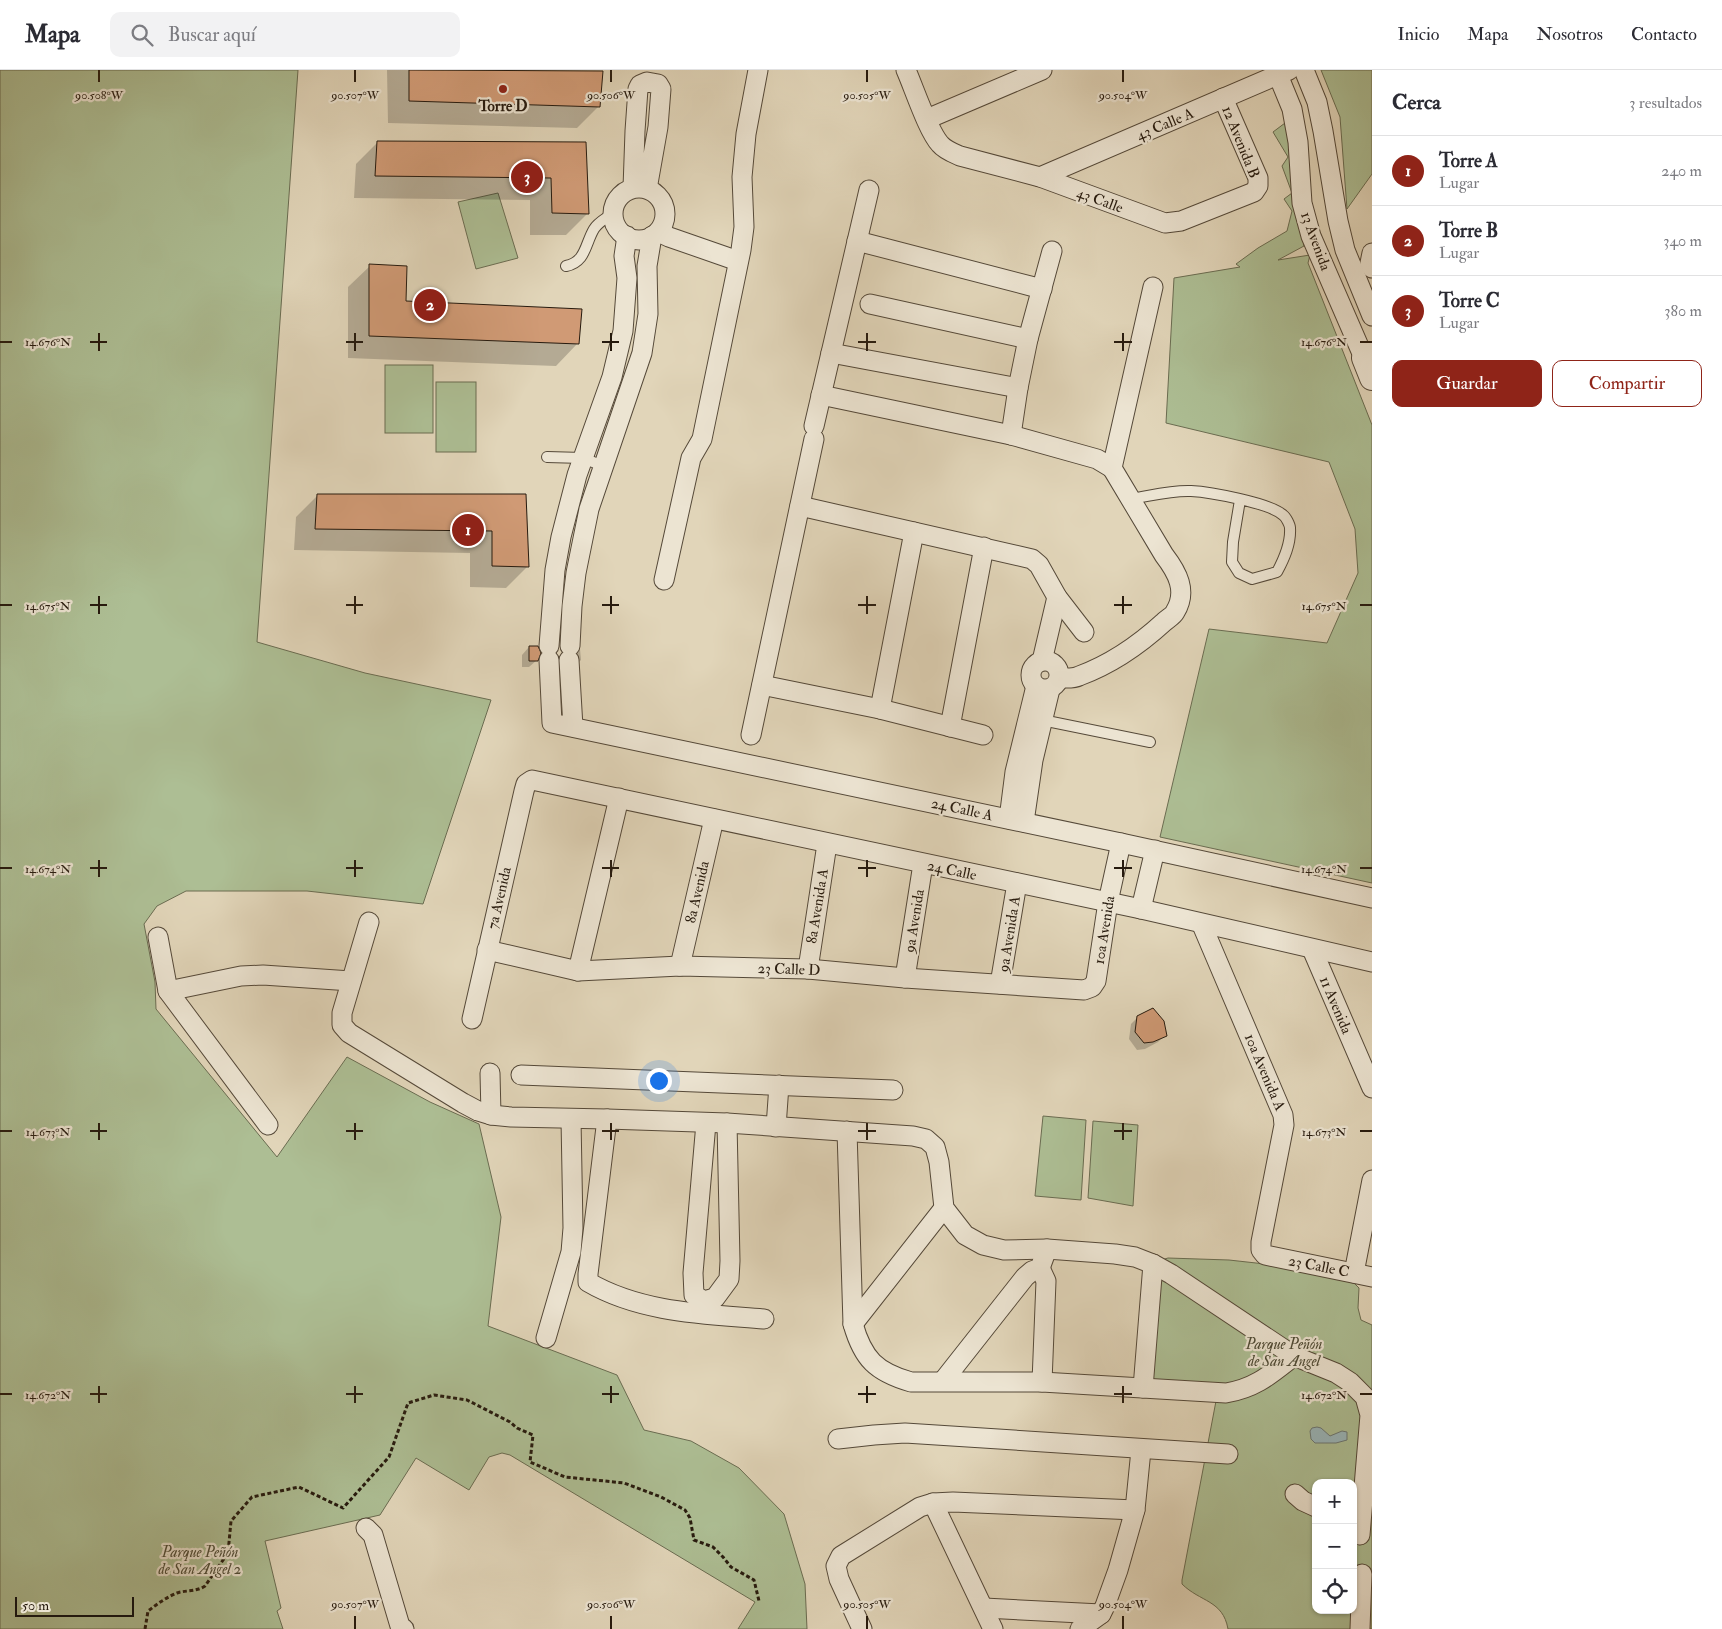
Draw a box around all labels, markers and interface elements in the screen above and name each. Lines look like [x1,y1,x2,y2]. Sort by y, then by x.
search box [110,12,460,57]
text: Mapa [25,19,80,50]
icon: search [128,21,156,49]
text: Buscar aquí [168,23,256,47]
text: Inicio [1397,23,1439,46]
text: Mapa [1467,23,1509,46]
text: Nosotros [1537,23,1603,46]
text: Contacto [1631,23,1697,46]
marker: Torre D [497,83,509,95]
text: 90.508°W [74,88,124,103]
text: 90.507°W [330,88,380,103]
text: 90.506°W [586,88,636,103]
text: 90.505°W [842,88,892,103]
text: 90.504°W [1098,88,1148,103]
text: Cerca [1392,89,1441,116]
text: 3 resultados [1629,93,1702,113]
place label: Torre D [477,97,528,116]
street label: 12 Avenida B [1217,103,1264,181]
street label: 43 Calle A [1134,104,1197,145]
text: Torre A [1439,149,1498,173]
pin: 3 [511,158,543,196]
text: 1 [1405,161,1411,181]
text: 240 m [1661,161,1702,181]
text: Lugar [1439,173,1479,193]
street label: 43 Calle [1074,183,1126,218]
street label: 13 Avenida [1296,209,1335,274]
text: Torre B [1439,219,1498,243]
text: 2 [1404,231,1412,251]
text: 340 m [1663,231,1702,251]
text: Lugar [1439,243,1479,263]
pin: 2 [414,286,446,324]
text: Torre C [1439,289,1500,313]
text: 3 [1405,301,1411,321]
text: 380 m [1664,301,1702,321]
text: Lugar [1439,313,1479,333]
text: 14.676°N [25,335,71,350]
text: 14.676°N [1301,335,1347,350]
button: Guardar [1392,360,1542,407]
button: Compartir [1552,360,1702,407]
pin: 1 [452,511,484,549]
text: 14.675°N [25,599,71,614]
text: 14.675°N [1301,599,1347,614]
street label: 24 Calle A [929,794,995,825]
street label: 24 Calle [926,856,978,885]
street label: 8a Avenida [681,858,714,925]
text: 14.674°N [25,862,71,877]
text: 14.674°N [1301,862,1347,877]
street label: 7a Avenida [483,864,516,931]
street label: 8a Avenida A [802,867,833,945]
street label: 9a Avenida [900,887,929,955]
street label: 9a Avenida A [994,894,1025,974]
street label: 10a Avenida [1090,894,1119,966]
street label: 23 Calle D [757,959,821,980]
street label: 11 Avenida [1315,973,1356,1038]
street label: 10a Avenida A [1240,1031,1289,1114]
your location [646,1068,672,1094]
text: 14.673°N [26,1125,70,1140]
text: 14.673°N [1302,1125,1346,1140]
street label: 23 Calle C [1287,1251,1351,1282]
park label: Parque Peñón de San Angel [1245,1335,1322,1371]
text: 14.672°N [25,1388,71,1403]
text: 14.672°N [1301,1388,1347,1403]
map controls [1312,1479,1357,1614]
button: + [1312,1479,1357,1524]
button: − [1312,1524,1357,1569]
park label: Parque Peñón de San Angel 2 [158,1543,241,1579]
button: locate [1312,1569,1357,1614]
scale bar [15,1594,134,1617]
text: 50 m [22,1597,49,1614]
text: 90.507°W [330,1597,380,1612]
text: 90.506°W [586,1597,636,1612]
text: 90.505°W [842,1597,892,1612]
text: 90.504°W [1098,1597,1148,1612]

